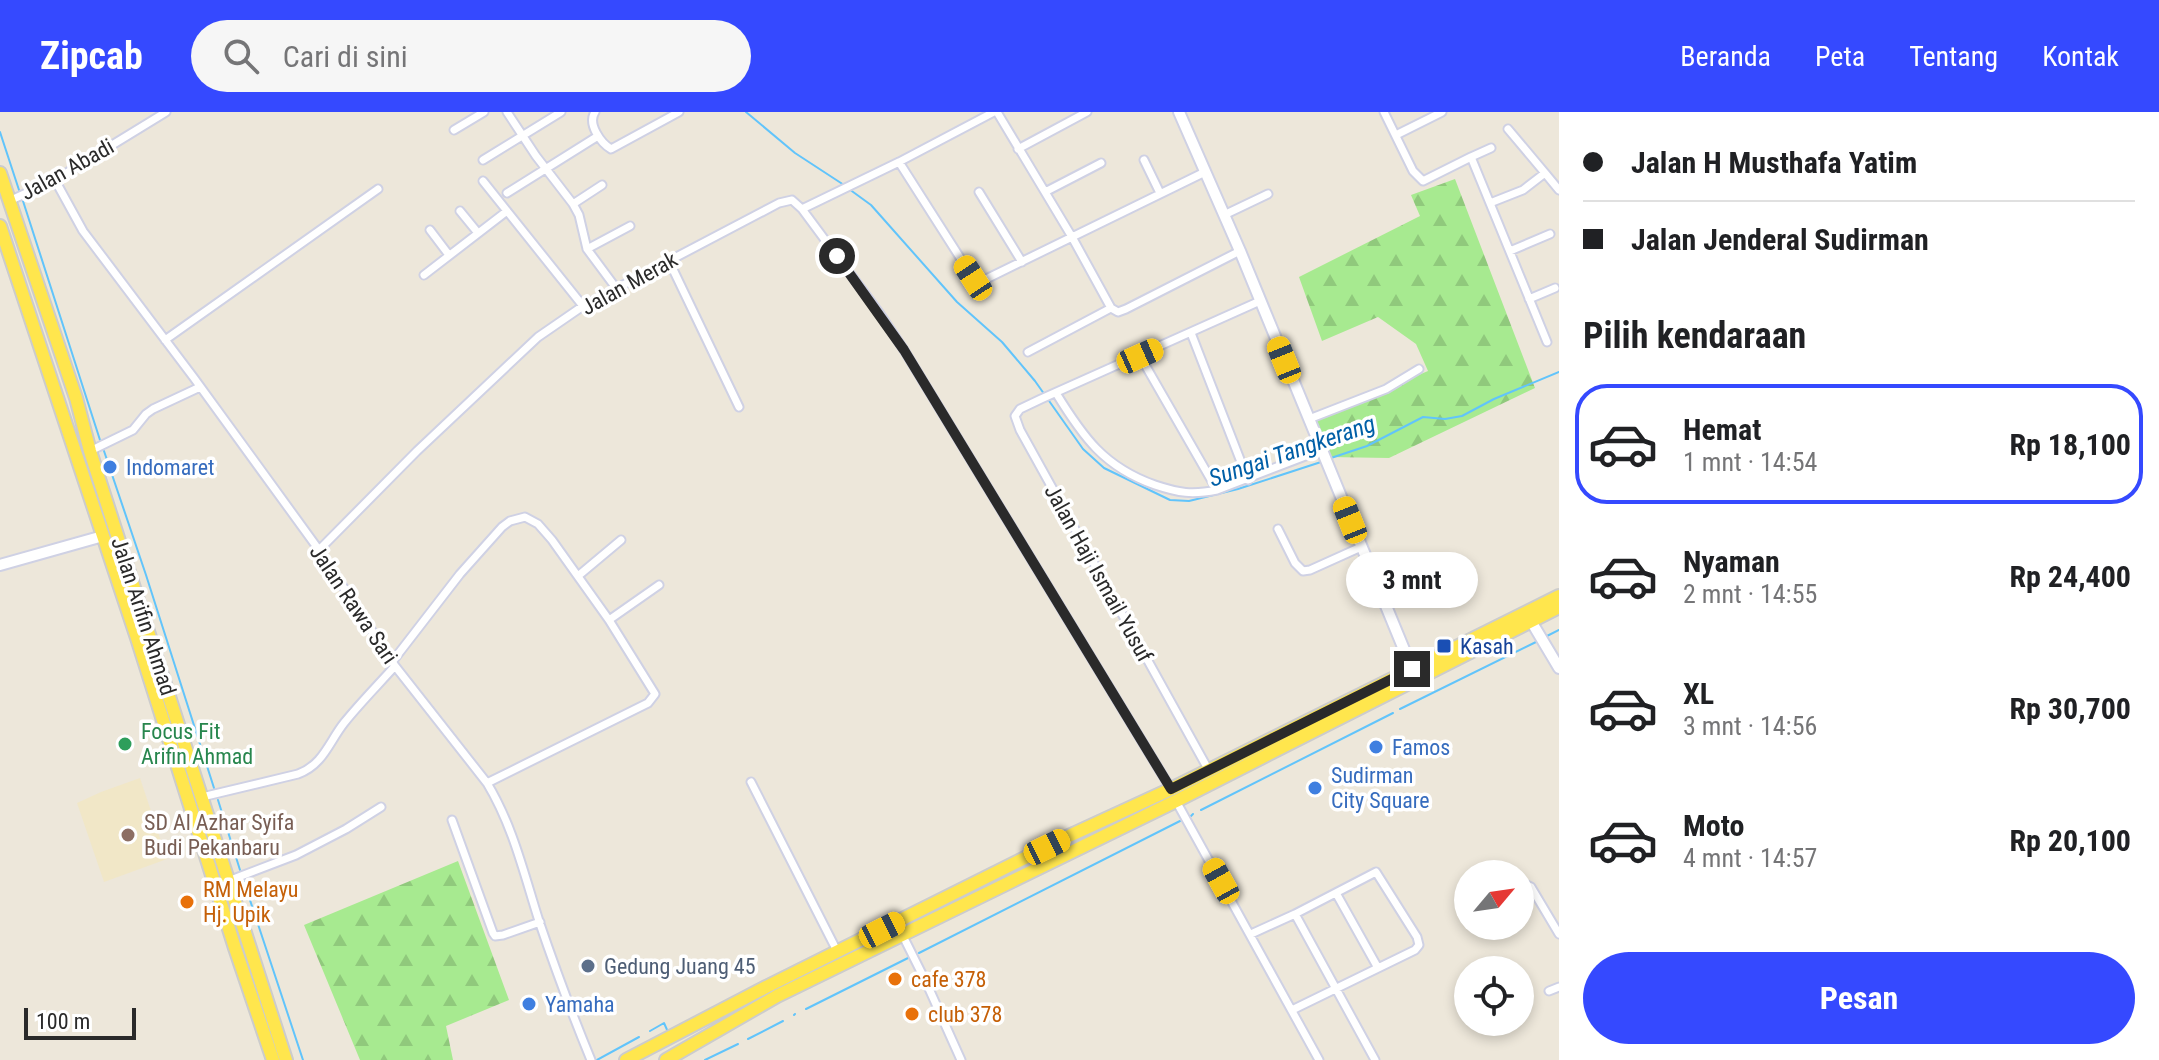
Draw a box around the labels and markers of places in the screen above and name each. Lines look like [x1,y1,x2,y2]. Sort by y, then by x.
place label: Indomaret [126,455,215,480]
marker: Indomaret [101,458,119,476]
place label: Kasah [1460,634,1514,659]
marker: Kasah [1435,637,1453,655]
place label: Focus Fit Arifin Ahmad [141,719,253,769]
marker: Focus Fit Arifin Ahmad [116,735,134,753]
place label: Famos [1392,735,1450,760]
marker: Famos [1367,738,1385,756]
place label: Sudirman City Square [1331,763,1430,813]
marker: Sudirman City Square [1306,779,1324,797]
place label: SD Al Azhar Syifa Budi Pekanbaru [144,810,294,860]
marker: SD Al Azhar Syifa Budi Pekanbaru [119,826,137,844]
place label: RM Melayu Hj. Upik [203,877,299,927]
marker: RM Melayu Hj. Upik [178,893,196,911]
place label: Gedung Juang 45 [604,954,756,979]
marker: Gedung Juang 45 [579,957,597,975]
place label: cafe 378 [911,967,986,992]
marker: cafe 378 [886,970,904,988]
place label: Yamaha [545,992,615,1017]
marker: Yamaha [520,995,538,1013]
place label: club 378 [928,1002,1002,1027]
marker: club 378 [903,1005,921,1023]

